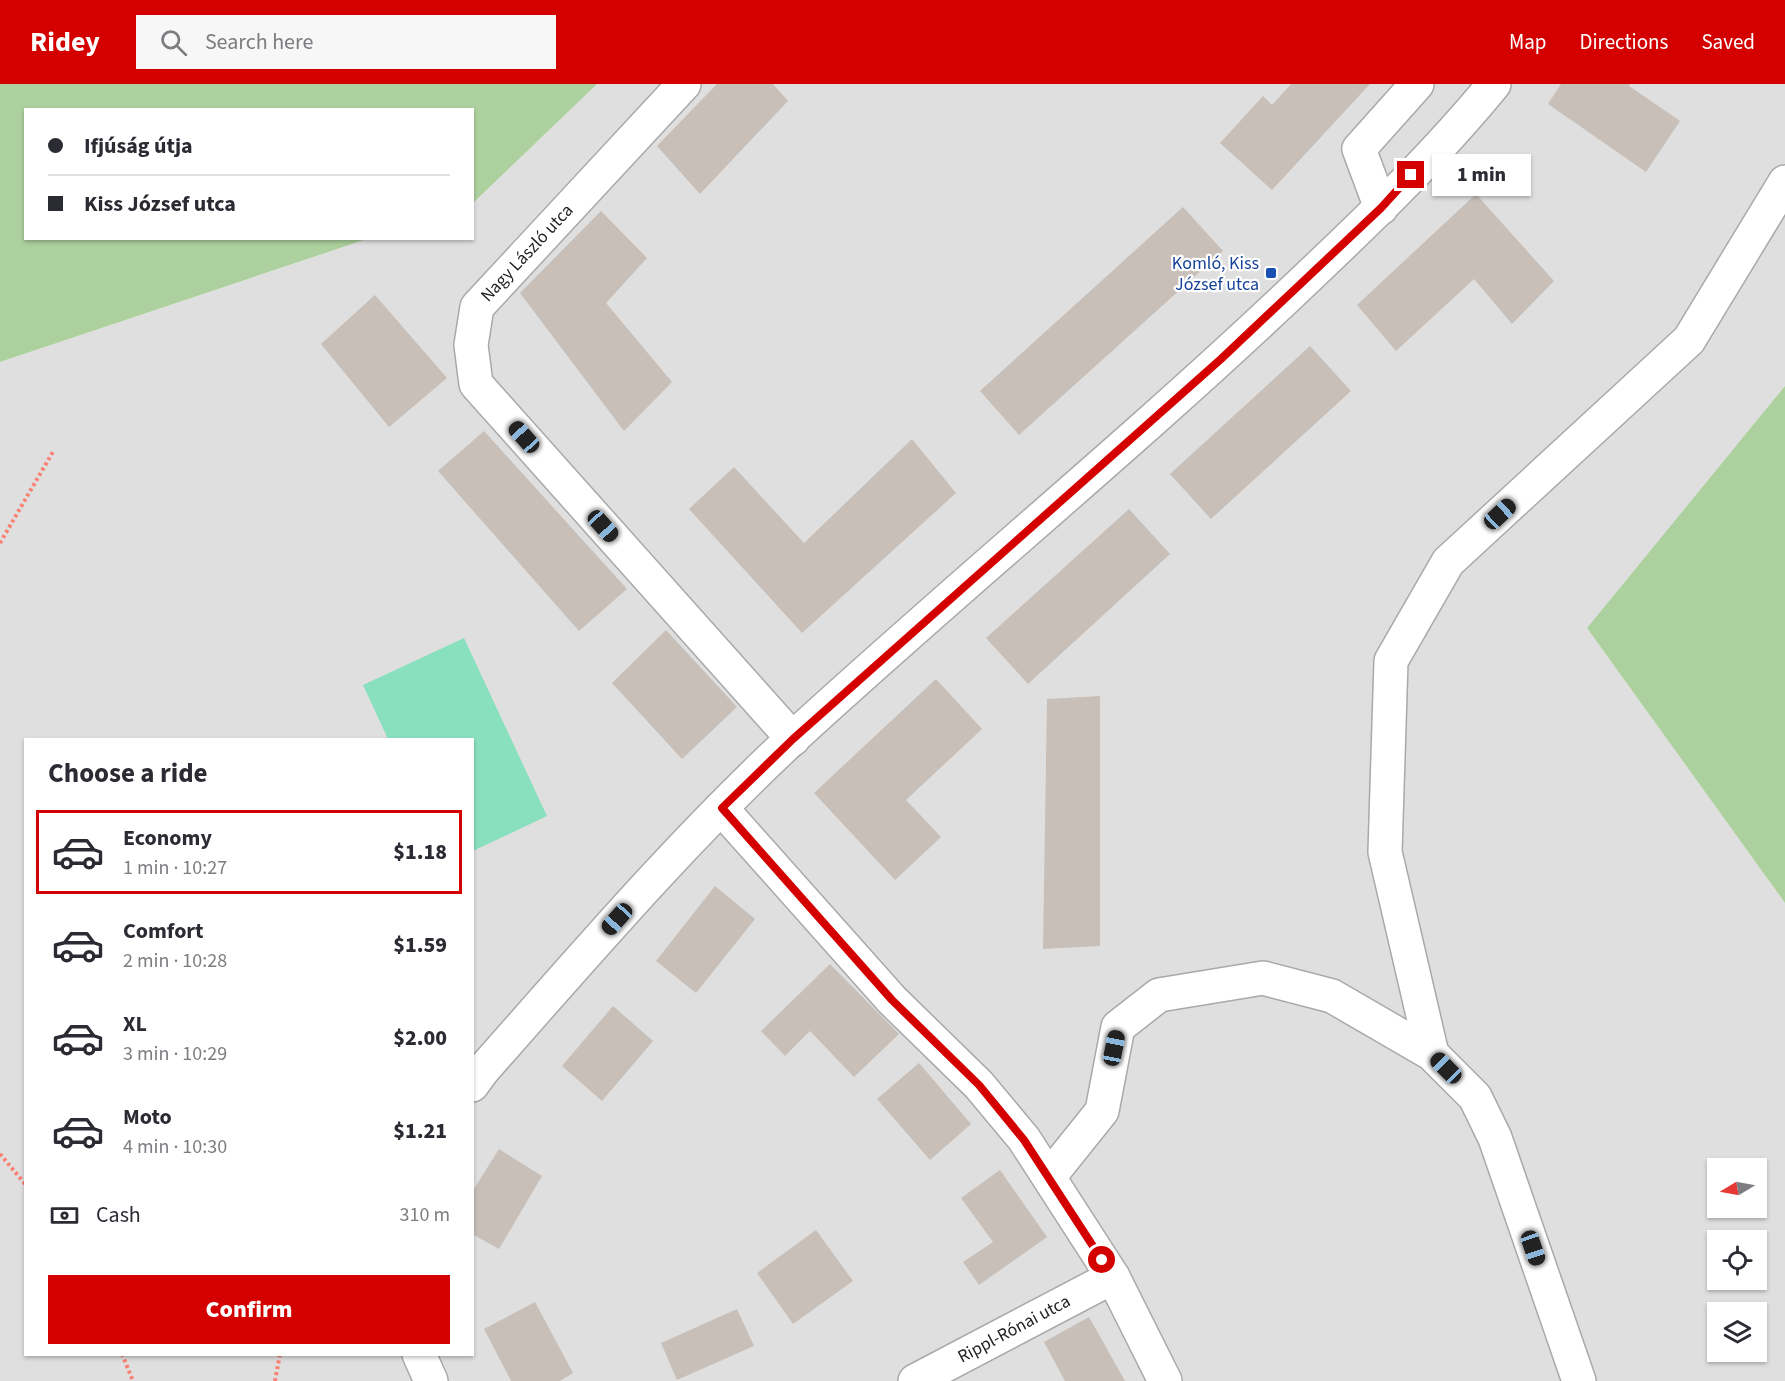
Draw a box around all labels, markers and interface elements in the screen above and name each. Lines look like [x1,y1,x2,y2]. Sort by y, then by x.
search box [136,15,556,69]
text: Ridey [30,22,100,62]
icon: search [157,26,190,59]
text: Search here [205,26,313,58]
text: Map [1509,27,1547,57]
text: Directions [1580,27,1668,57]
text: Saved [1701,27,1755,57]
text: Ifjúság útja [84,130,193,162]
callout: 1 min [1432,154,1531,196]
route end [1397,161,1424,188]
text: 1 min [1457,161,1506,189]
text: Kiss József utca [84,188,236,220]
street label: Nagy László utca [475,198,579,308]
place label: Komló, Kiss József utca [1172,251,1259,297]
marker: Komló, Kiss József utca [1264,266,1278,280]
car [505,418,543,456]
car [1481,495,1519,533]
car [584,507,622,545]
text: Choose a ride [48,754,208,793]
text: Economy [123,822,212,854]
icon: car [51,825,105,879]
text: $1.18 [393,836,447,868]
text: 1 min · 10:27 [123,854,227,882]
car [598,900,636,938]
text: Comfort [123,915,204,947]
icon: car [51,918,105,972]
text: $1.59 [393,929,447,961]
text: 2 min · 10:28 [123,947,227,975]
text: XL [123,1008,147,1040]
icon: car [51,1011,105,1065]
text: $2.00 [393,1022,447,1054]
car [1102,1029,1126,1067]
text: 3 min · 10:29 [123,1040,227,1068]
car [1427,1049,1465,1087]
text: Moto [123,1101,172,1133]
icon: car [51,1104,105,1158]
text: $1.21 [393,1115,447,1147]
text: 4 min · 10:30 [123,1133,227,1161]
north arrow [1707,1158,1767,1218]
map controls [1707,1158,1767,1362]
icon: cash [48,1199,81,1232]
text: Cash [96,1199,141,1231]
text: 310 m [400,1201,450,1229]
car [1519,1228,1547,1268]
button: locate [1707,1230,1767,1290]
route start [1088,1246,1115,1273]
button: Confirm [48,1275,450,1344]
street label: Rippl-Rónai utca [953,1289,1075,1369]
button: layers [1707,1302,1767,1362]

